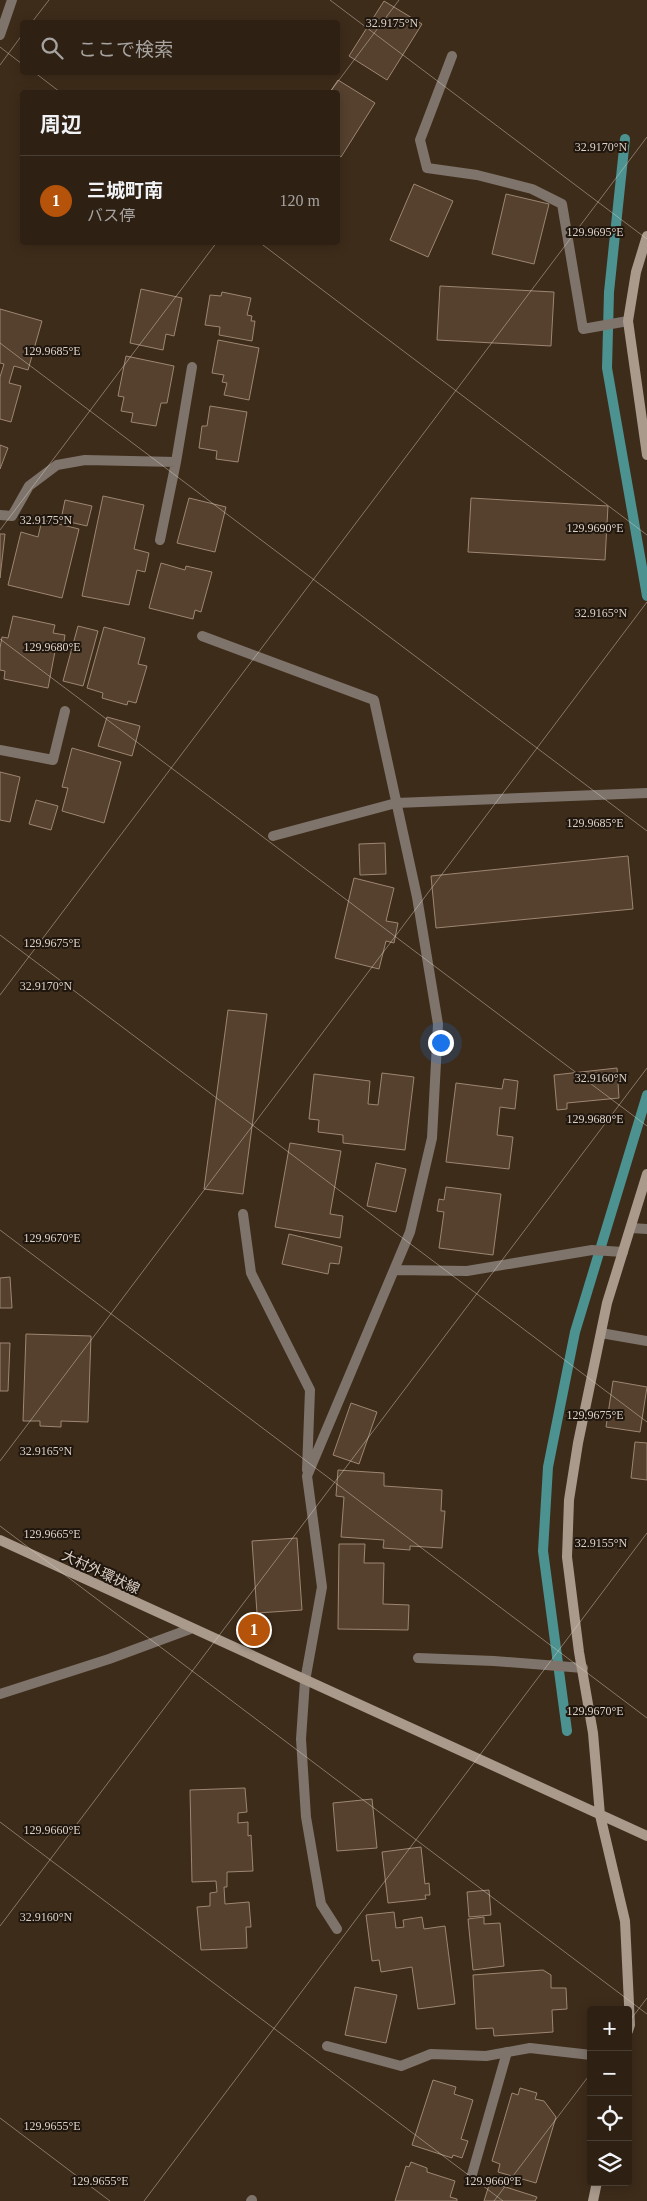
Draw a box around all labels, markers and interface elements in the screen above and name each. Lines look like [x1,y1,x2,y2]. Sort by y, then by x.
text: 32.9175°N [366,16,419,30]
search box [20,20,340,75]
icon: search [38,34,66,62]
text: ここで検索 [78,39,173,60]
text: 周辺 [40,113,82,137]
text: 32.9170°N [575,140,628,154]
text: 三城町南 [87,180,163,201]
text: 1 [52,192,60,209]
text: 120 m [280,192,320,209]
text: バス停 [87,207,135,224]
text: 129.9695°E [566,225,624,239]
text: 129.9685°E [23,344,81,358]
text: 32.9175°N [20,513,73,527]
text: 129.9690°E [566,521,624,535]
text: 32.9165°N [575,606,628,620]
text: 129.9680°E [23,640,81,654]
text: 129.9685°E [566,816,624,830]
text: 129.9675°E [23,936,81,950]
text: 32.9170°N [20,979,73,993]
your location [428,1030,454,1056]
text: 32.9160°N [575,1071,628,1085]
text: 129.9680°E [566,1112,624,1126]
text: 129.9670°E [23,1231,81,1245]
text: 129.9675°E [566,1408,624,1422]
text: 32.9165°N [20,1444,73,1458]
text: 129.9665°E [23,1527,81,1541]
text: 32.9155°N [575,1536,628,1550]
street label: 大村外環状線 [60,1547,142,1597]
pin: 1 [238,1611,270,1649]
text: 129.9670°E [566,1704,624,1718]
text: 129.9660°E [23,1823,81,1837]
text: 32.9160°N [20,1910,73,1924]
map controls [587,2006,632,2186]
button: + [587,2006,632,2051]
button: − [587,2051,632,2096]
button: locate [587,2096,632,2141]
text: 129.9655°E [23,2119,81,2133]
button: layers [587,2141,632,2186]
text: 129.9655°E [71,2174,129,2188]
text: 129.9660°E [464,2174,522,2188]

